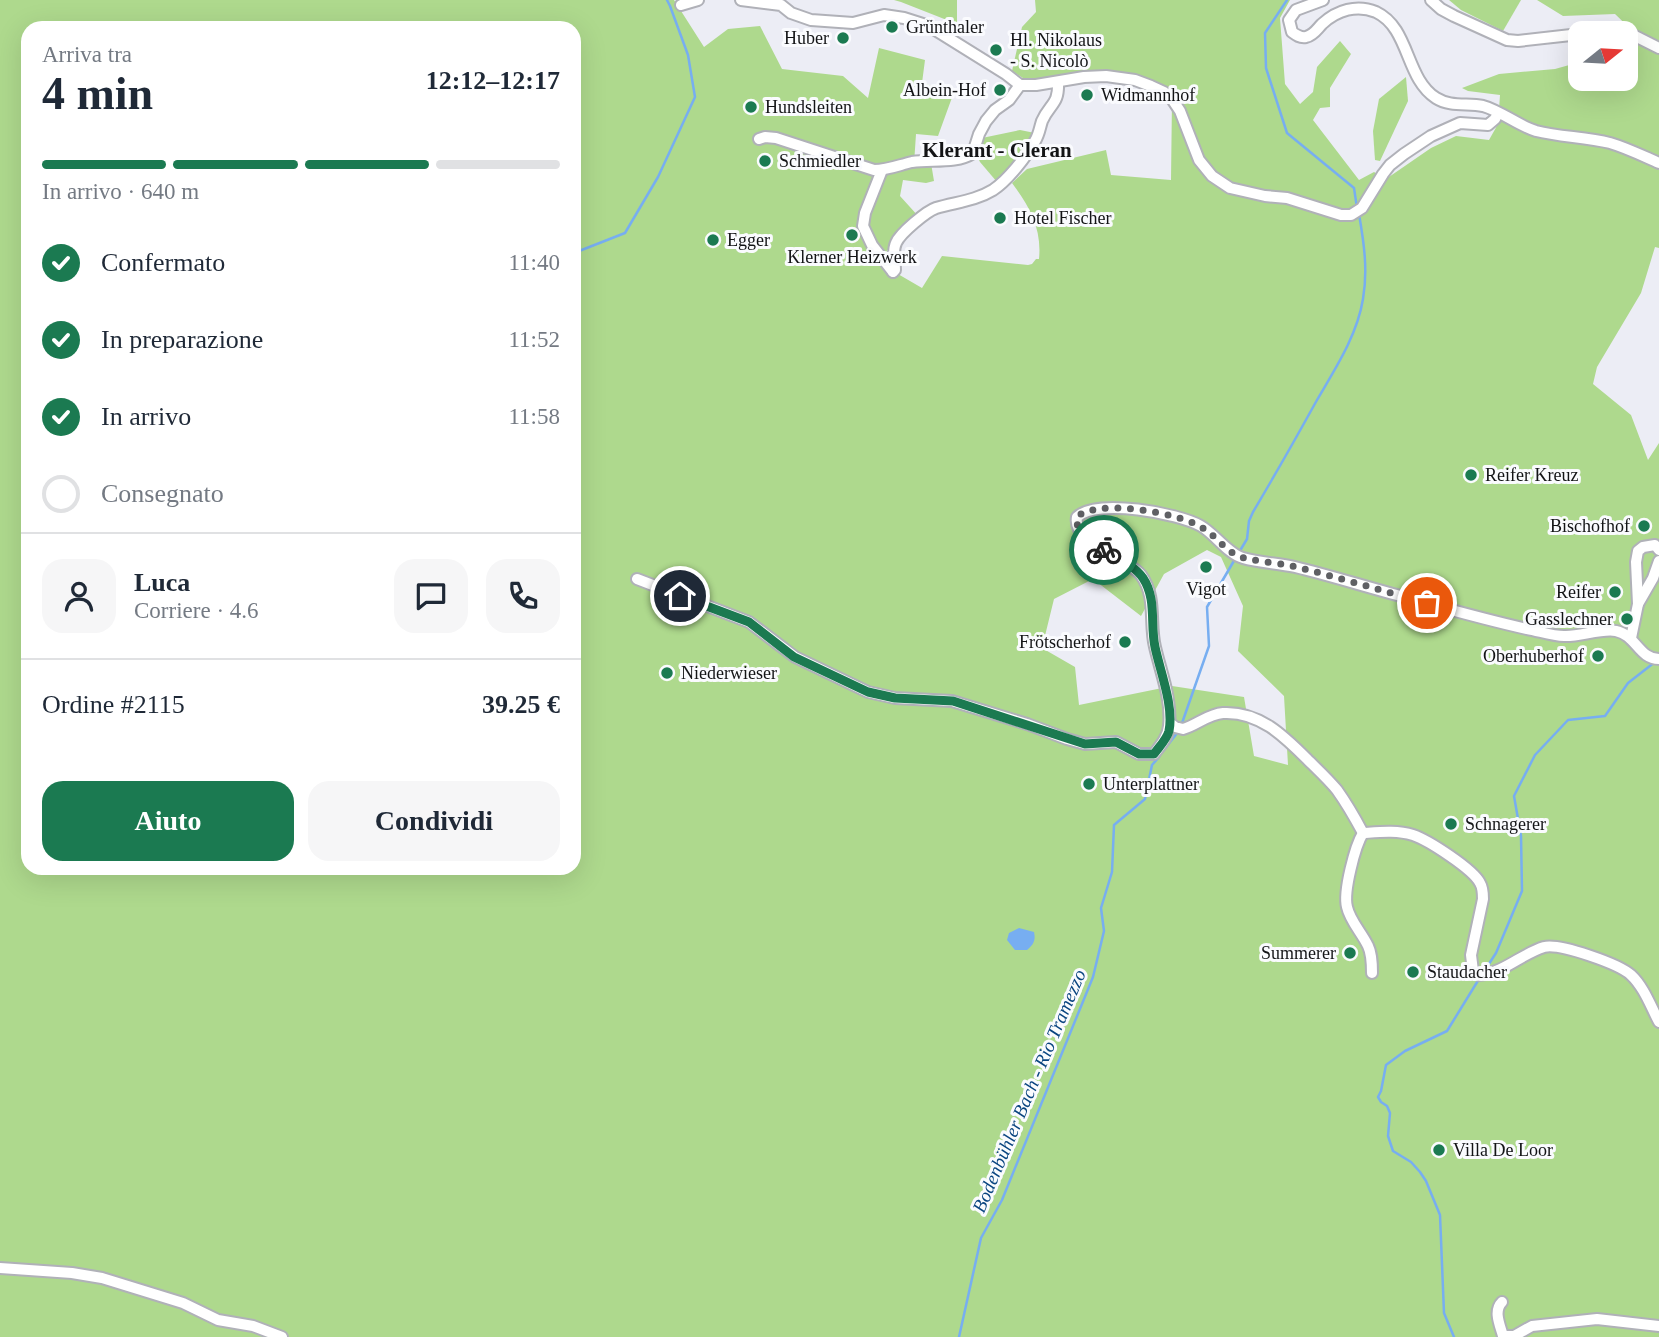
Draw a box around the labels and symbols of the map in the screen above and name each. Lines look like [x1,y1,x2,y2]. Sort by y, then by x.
place label: Grünthaler [906,17,984,37]
marker: Grünthaler [884,19,900,35]
north arrow [1568,21,1638,91]
place label: Huber [784,28,829,48]
marker: Huber [835,30,851,46]
place label: Hl. Nikolaus - S. Nicolò [1010,30,1102,71]
marker: Hl. Nikolaus - S. Nicolò [988,42,1004,58]
place label: Albein-Hof [903,80,986,100]
marker: Albein-Hof [992,82,1008,98]
place label: Widmannhof [1101,85,1195,105]
marker: Widmannhof [1079,87,1095,103]
place label: Hundsleiten [765,97,852,117]
marker: Hundsleiten [743,99,759,115]
district label: Klerant - Cleran [922,138,1072,162]
place label: Schmiedler [779,151,861,171]
marker: Schmiedler [757,153,773,169]
place label: Hotel Fischer [1014,208,1111,228]
marker: Hotel Fischer [992,210,1008,226]
marker: Klerner Heizwerk [844,227,860,243]
place label: Egger [727,230,770,250]
marker: Egger [705,232,721,248]
place label: Klerner Heizwerk [787,247,917,267]
place label: Reifer Kreuz [1485,465,1578,485]
marker: Reifer Kreuz [1463,467,1479,483]
courier [1069,515,1139,585]
place label: Bischofhof [1550,516,1630,536]
marker: Bischofhof [1636,518,1652,534]
marker: Vigot [1198,559,1214,575]
pin [650,566,710,626]
pin [1397,573,1457,633]
place label: Vigot [1186,579,1226,599]
place label: Reifer [1556,582,1601,602]
marker: Reifer [1607,584,1623,600]
place label: Gasslechner [1525,609,1613,629]
marker: Gasslechner [1619,611,1635,627]
place label: Frötscherhof [1019,632,1111,652]
marker: Frötscherhof [1117,634,1133,650]
place label: Oberhuberhof [1483,646,1584,666]
marker: Oberhuberhof [1590,648,1606,664]
place label: Niederwieser [681,663,777,683]
marker: Niederwieser [659,665,675,681]
place label: Unterplattner [1103,774,1199,794]
marker: Unterplattner [1081,776,1097,792]
place label: Schnagerer [1465,814,1546,834]
marker: Schnagerer [1443,816,1459,832]
place label: Summerer [1261,943,1336,963]
marker: Summerer [1342,945,1358,961]
place label: Staudacher [1427,962,1507,982]
marker: Staudacher [1405,964,1421,980]
water label: Bodenbühler Bach - Rio Tramezzo [968,966,1090,1216]
place label: Villa De Loor [1453,1140,1553,1160]
marker: Villa De Loor [1431,1142,1447,1158]

